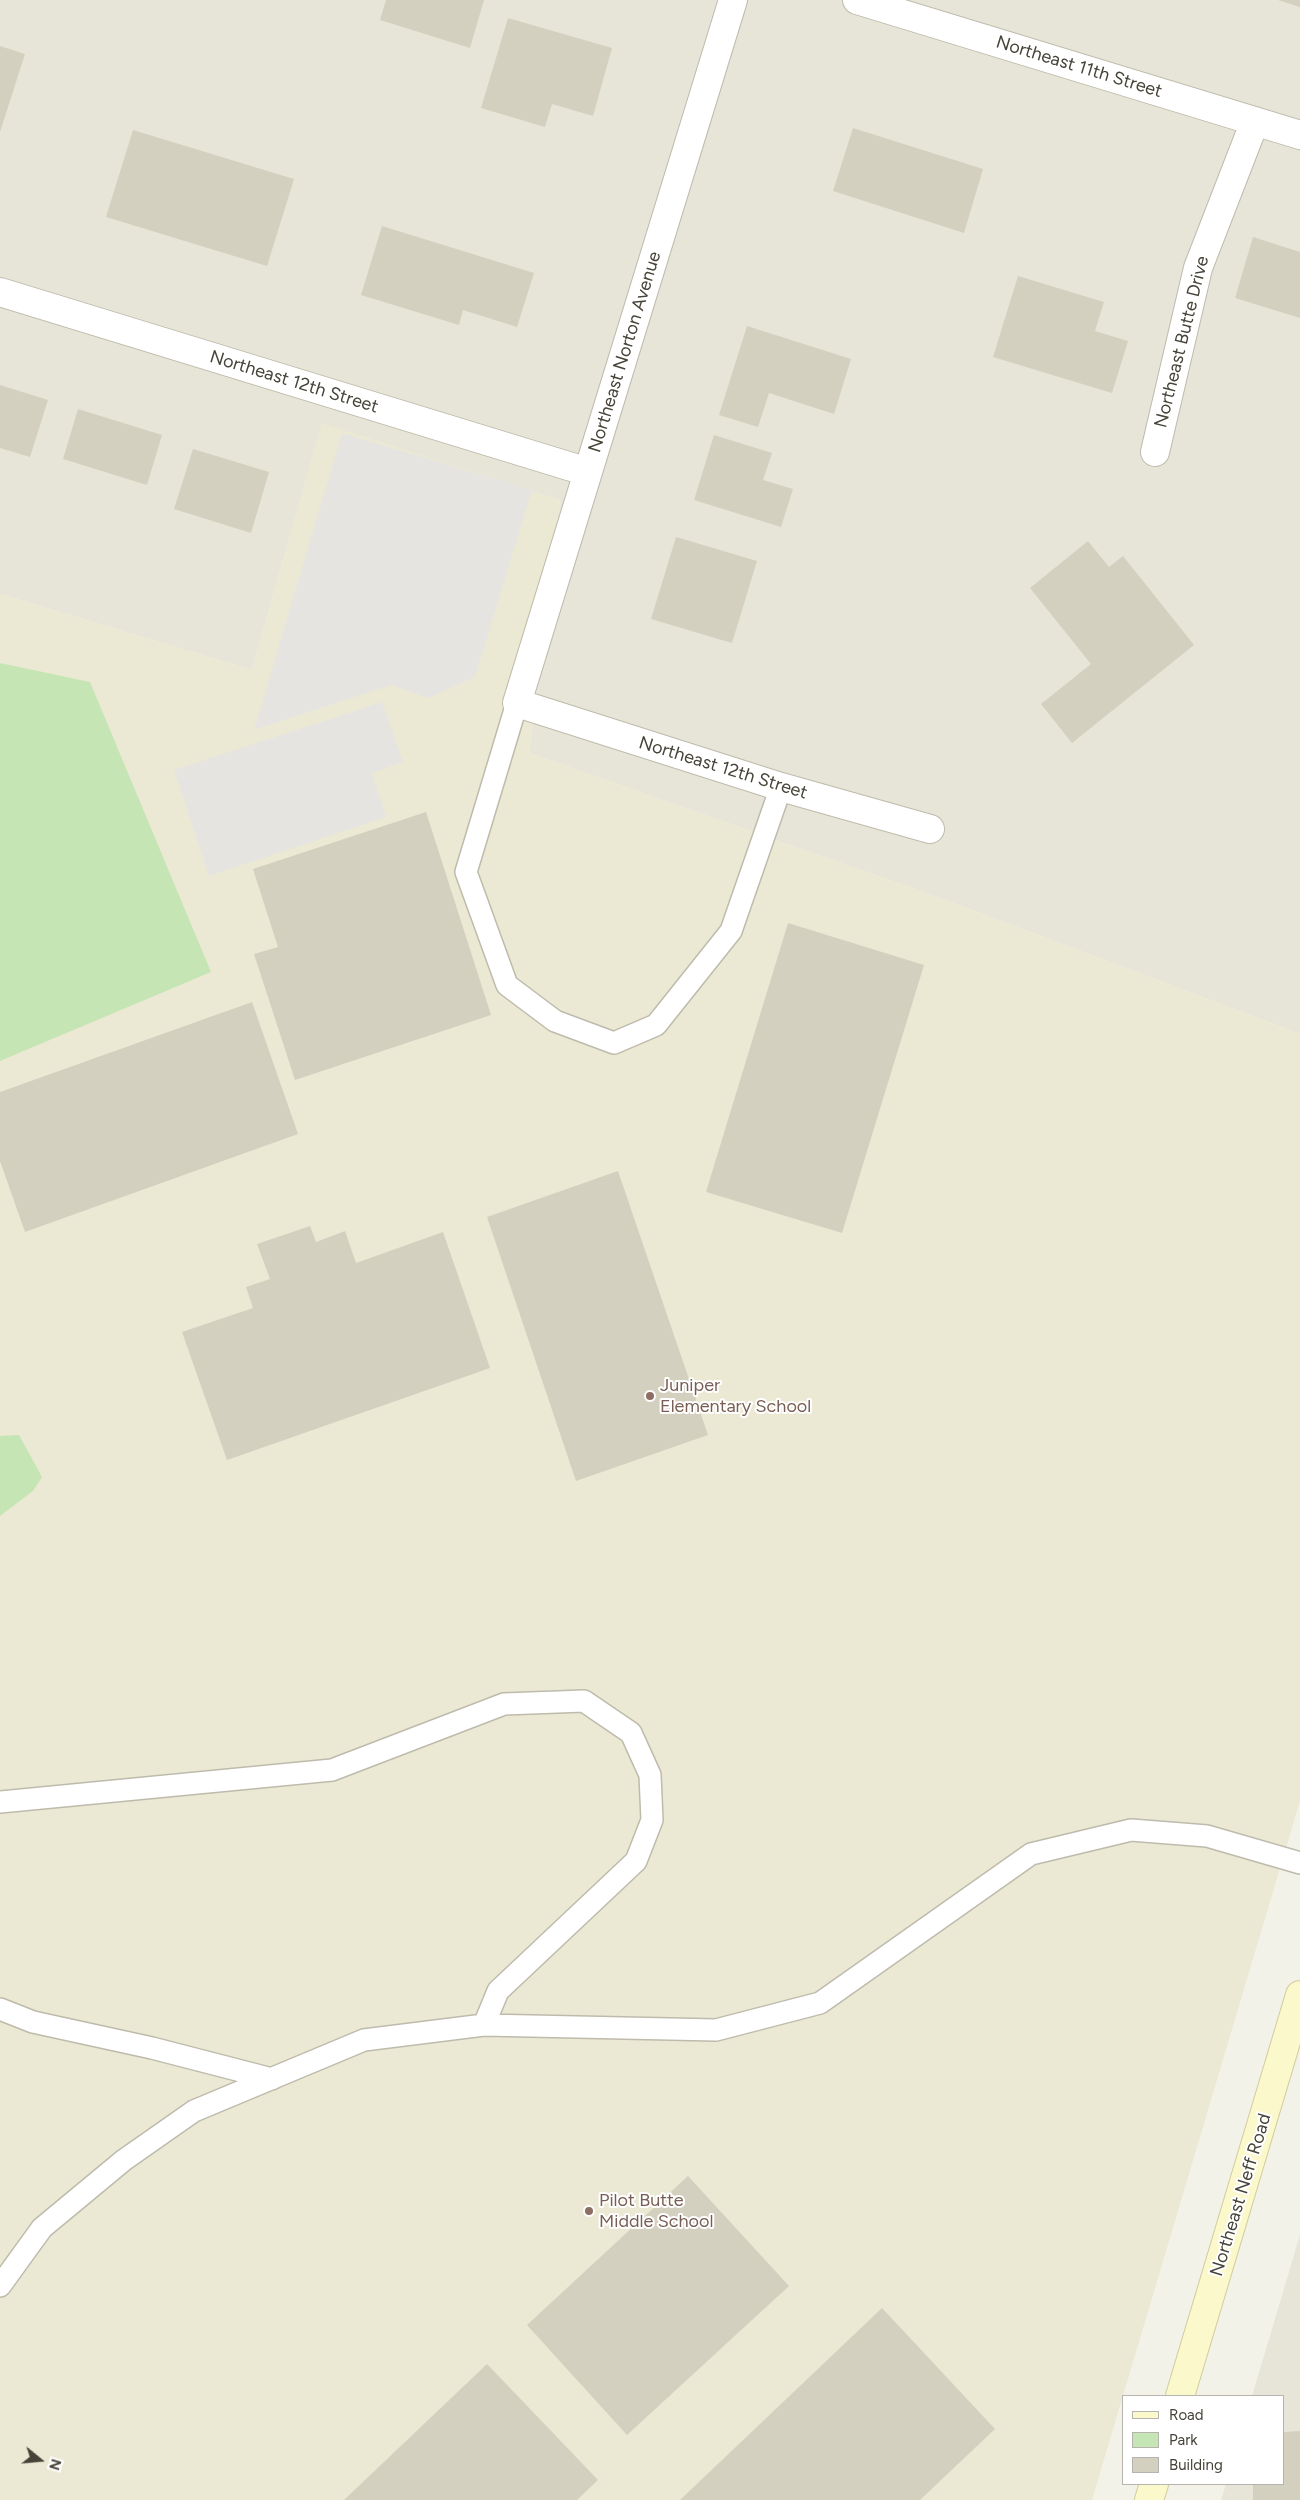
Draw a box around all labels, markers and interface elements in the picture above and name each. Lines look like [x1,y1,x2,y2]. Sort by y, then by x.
street label: Northeast 11th Street [993,31,1165,103]
street label: Northeast Norton Avenue [584,249,666,455]
street label: Northeast Butte Drive [1150,254,1214,430]
street label: Northeast 12th Street [207,346,381,418]
street label: Northeast 12th Street [636,732,810,804]
place label: Juniper Elementary School [660,1375,811,1418]
marker: Juniper Elementary School [644,1390,656,1402]
street label: Northeast Neff Road [1206,2111,1276,2279]
place label: Pilot Butte Middle School [599,2190,713,2232]
marker: Pilot Butte Middle School [583,2205,595,2217]
legend [1122,2395,1285,2485]
text: Road [1169,2406,1204,2424]
text: Park [1169,2431,1198,2449]
north arrow [15,2435,65,2485]
text: Building [1169,2456,1223,2474]
text: N [45,2457,65,2472]

